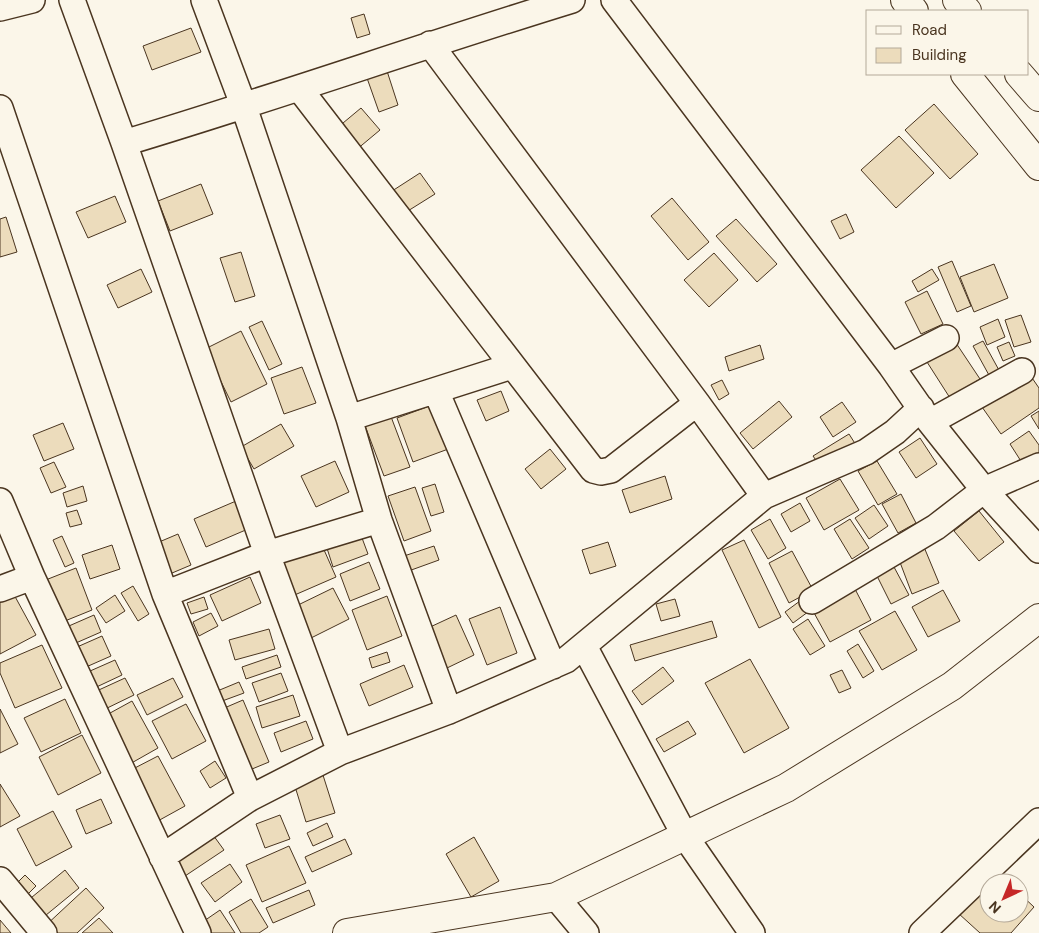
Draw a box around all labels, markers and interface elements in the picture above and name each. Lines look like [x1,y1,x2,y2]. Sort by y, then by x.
legend [866,10,1029,75]
text: Road [912,20,947,40]
text: Building [912,45,967,65]
north arrow [979,873,1029,923]
text: N [985,897,1005,917]

